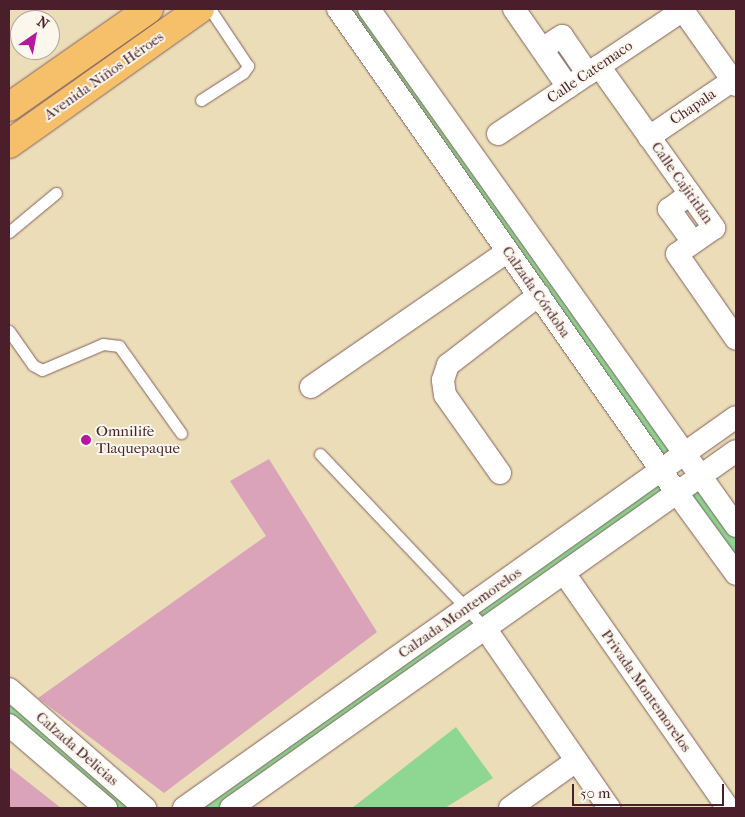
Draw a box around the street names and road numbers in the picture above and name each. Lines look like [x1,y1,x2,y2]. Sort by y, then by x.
street label: Avenida Niños Héroes [41,28,167,124]
street label: Calle Catemaco [544,37,636,107]
street label: Chapala [667,85,719,129]
street label: Calle Cajititlán [647,139,717,227]
street label: Calzada Córdoba [498,243,574,341]
street label: Calzada Montemorelos [395,564,525,662]
street label: Privada Montemorelos [597,626,695,756]
street label: Calzada Delicias [32,708,122,790]

